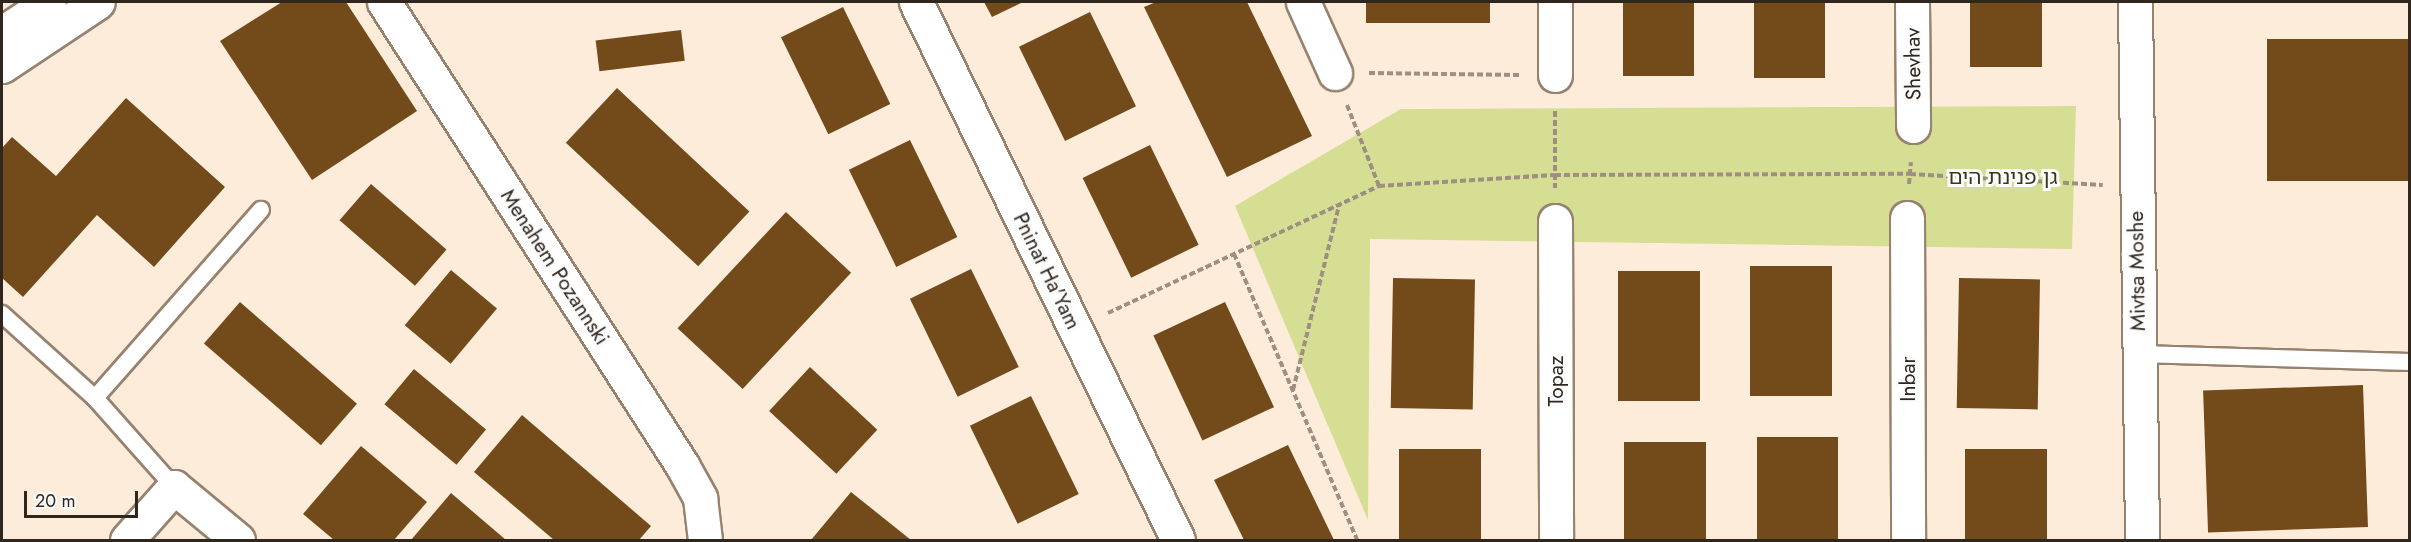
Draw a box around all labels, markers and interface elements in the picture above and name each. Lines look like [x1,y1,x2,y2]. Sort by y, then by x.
street label: Shevhav [1900,28,1926,100]
park label: גן פנינת הים [1948,164,2058,190]
street label: Menahem Pozannski [495,184,615,350]
street label: Pninat Ha'Yam [1008,209,1086,333]
street label: Mivtsa Moshe [2123,211,2151,331]
street label: Topaz [1543,356,1569,406]
street label: Inbar [1895,356,1921,402]
scale bar [27,479,141,517]
text: 20 m [35,488,75,514]

